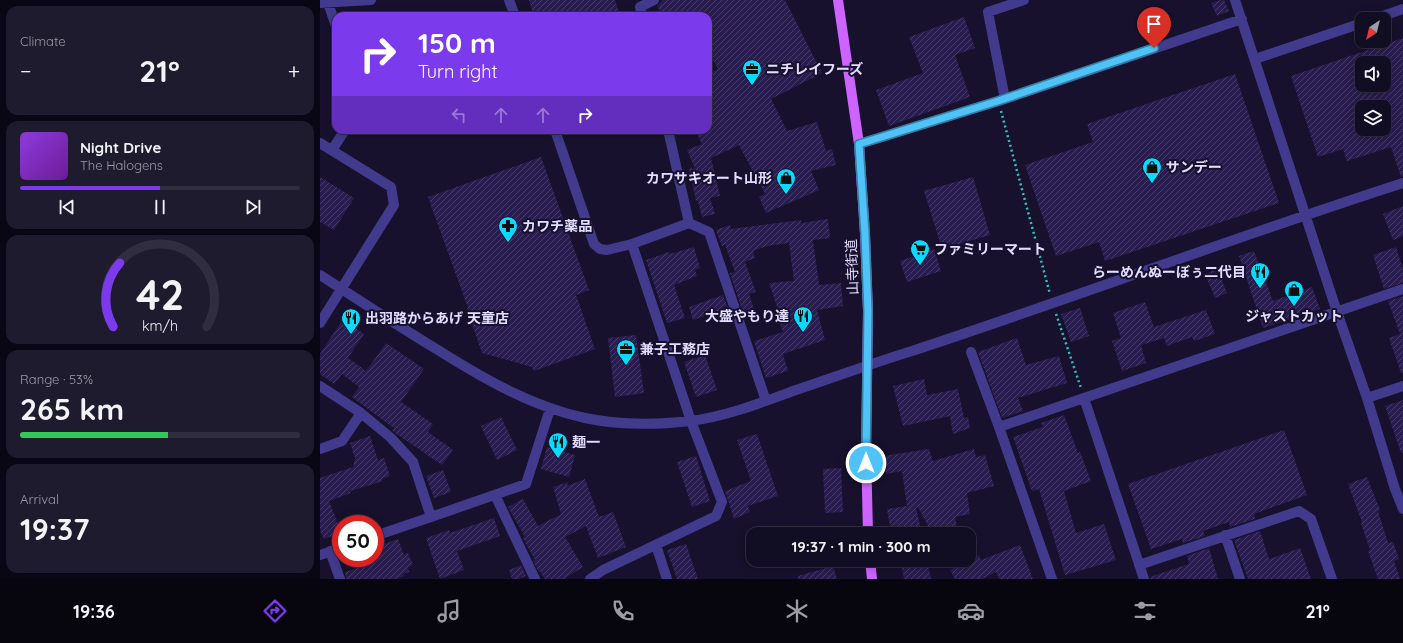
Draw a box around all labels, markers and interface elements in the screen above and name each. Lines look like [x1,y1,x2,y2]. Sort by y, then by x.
pin [1137,7.0,1171,48]
north arrow [1355,12,1391,48]
map controls [1355,12,1391,136]
icon: arrive [1143,13,1165,35]
text: 150 m [418,25,496,60]
icon: right [352,28,404,80]
text: Climate [20,33,66,49]
text: 21° [139,52,180,90]
button: sound [1355,56,1391,92]
text: − [20,57,31,85]
text: + [288,57,300,85]
office icon: ニチレイフーズ [741,58,763,86]
text: Turn right [418,60,498,83]
place label: ニチレイフーズ [766,60,863,78]
button: layers [1355,100,1391,136]
icon: left [448,104,470,126]
icon: ahead [490,104,512,126]
icon: ahead [532,104,554,126]
icon: right [574,104,596,126]
text: Night Drive [80,138,161,157]
shop icon: サンデー [1141,156,1163,184]
text: The Halogens [80,157,163,173]
place label: サンデー [1166,158,1222,176]
shop icon: カワサキオート山形 [775,167,797,195]
place label: カワサキオート山形 [646,169,772,187]
icon: previous [56,196,78,218]
icon: pause [149,196,171,218]
icon: next [242,196,264,218]
pharmacy icon: カワチ薬品 [497,215,519,243]
place label: カワチ薬品 [522,217,592,235]
supermarket icon: ファミリーマート [909,238,931,266]
street label: 山寺街道 [842,239,862,295]
place label: ファミリーマート [934,240,1046,258]
restaurant icon: らーめんぬーぼぅ二代目 [1249,261,1271,289]
place label: らーめんぬーぼぅ二代目 [1092,263,1246,281]
text: 42 [136,268,184,320]
shop icon: ジャストカット [1283,279,1305,307]
restaurant icon: 大盛やもり達 [792,305,814,333]
restaurant icon: 出羽路からあげ 天童店 [340,307,362,335]
place label: 大盛やもり達 [705,307,789,325]
place label: ジャストカット [1245,307,1343,325]
place label: 出羽路からあげ 天童店 [365,309,509,327]
text: km/h [142,317,178,335]
office icon: 兼子工務店 [615,338,637,366]
place label: 兼子工務店 [640,340,710,358]
text: Range · 53% [20,371,93,387]
text: 265 km [20,390,124,428]
restaurant icon: 麺一 [547,431,569,459]
place label: 麺一 [572,433,600,451]
position arrow [845,442,887,484]
text: Arrival [20,491,59,507]
text: 19:37 [20,510,89,548]
speed limit sign: 50 [332,515,384,567]
text: 19:37 · 1 min · 300 m [791,537,931,556]
icon: directions [261,597,289,625]
icon: music [435,597,463,625]
icon: phone [609,597,637,625]
icon: climate [783,597,811,625]
icon: car [957,597,985,625]
icon: filters [1131,597,1159,625]
text: 19:36 [73,600,115,623]
text: 21° [1306,600,1330,623]

